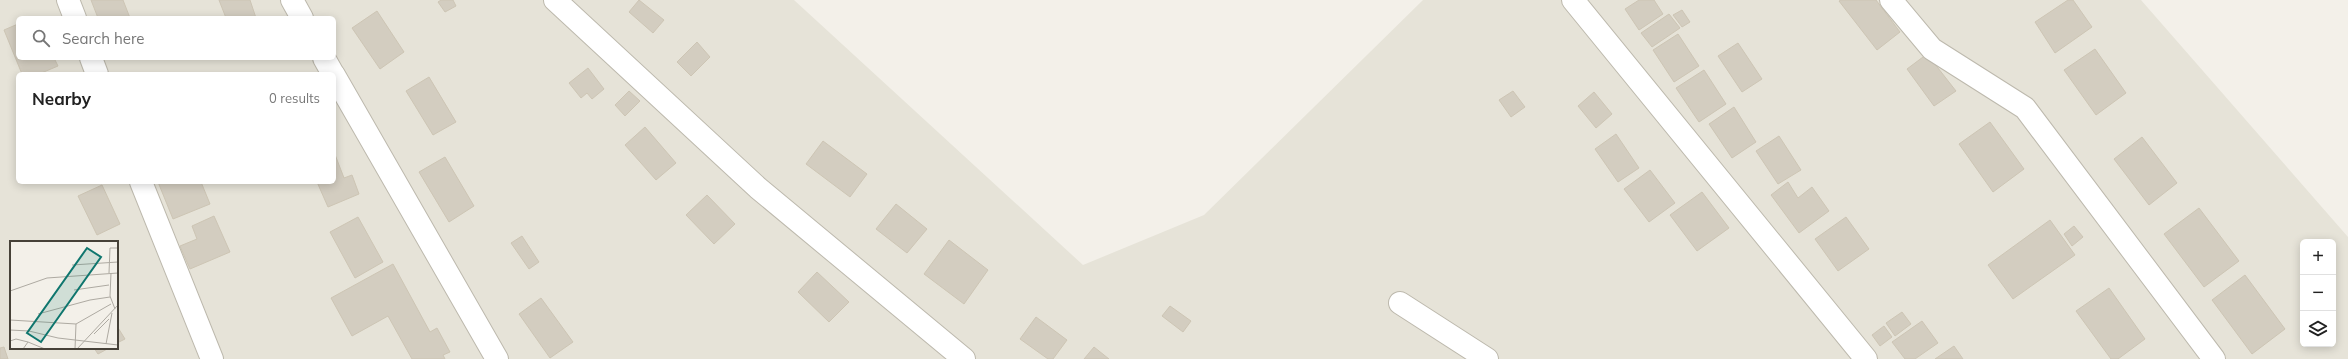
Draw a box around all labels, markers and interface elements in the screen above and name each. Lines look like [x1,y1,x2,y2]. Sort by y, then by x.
search box [16,16,336,60]
icon: search [30,27,52,49]
text: Search here [62,29,144,48]
text: Nearby [32,88,91,109]
text: 0 results [269,90,320,106]
map controls [2300,239,2336,347]
button: + [2300,239,2336,275]
inset map [10,241,118,349]
button: − [2300,275,2336,311]
button: layers [2300,311,2336,347]

